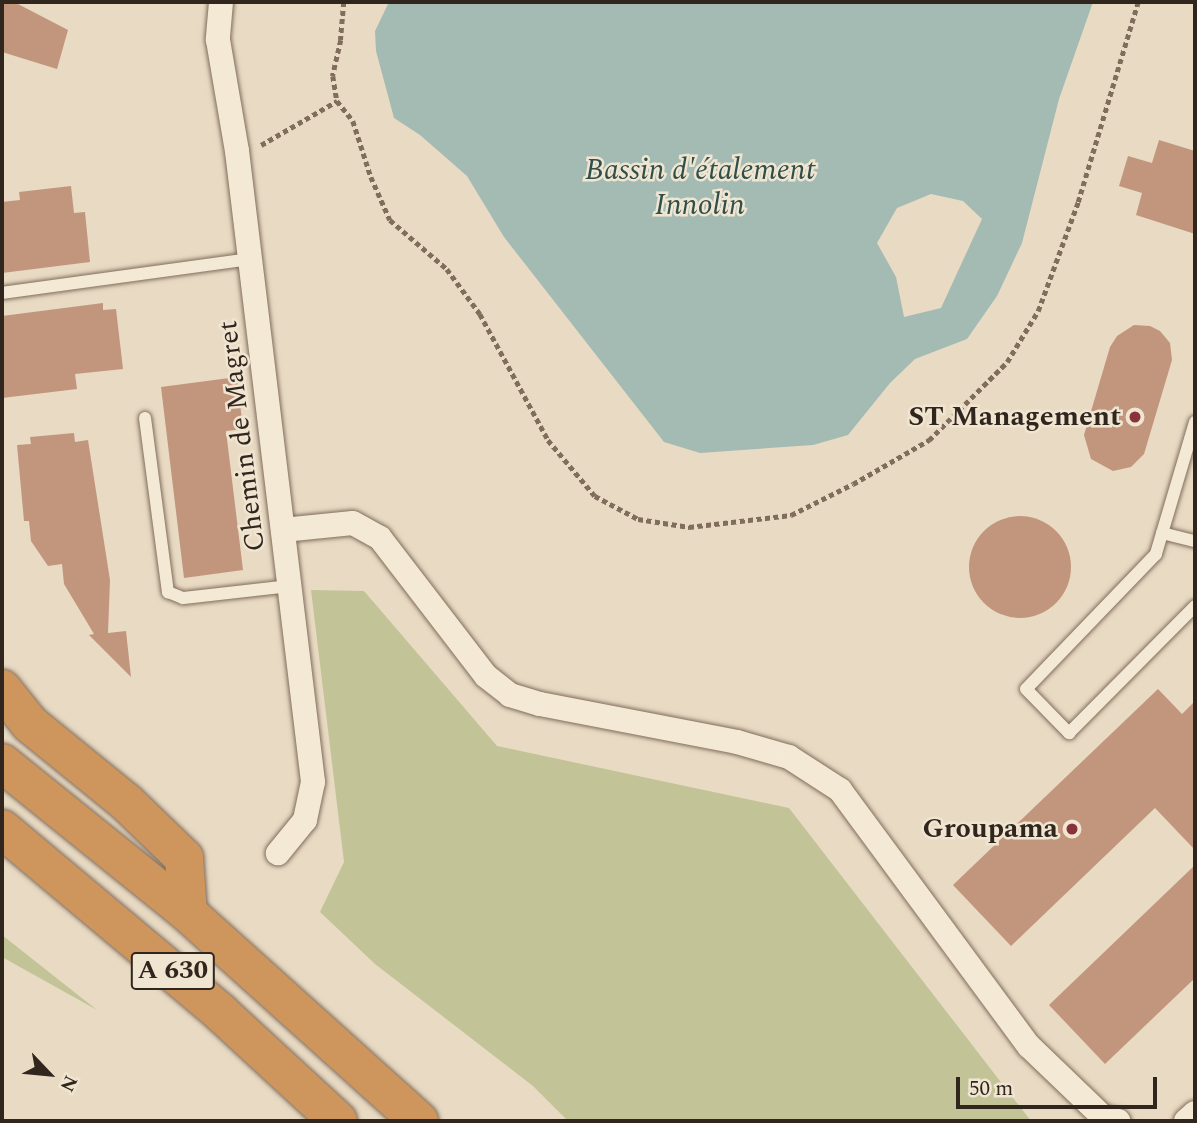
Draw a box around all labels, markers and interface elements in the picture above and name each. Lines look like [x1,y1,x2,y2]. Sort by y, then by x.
water label: Bassin d'étalement Innolin [585,152,815,222]
street label: Chemin de Magret [211,319,273,553]
place label: ST Management [908,400,1121,434]
marker: ST Management [1127,409,1143,425]
place label: Groupama [923,812,1058,846]
marker: Groupama [1064,821,1080,837]
road number: A 630 [129,948,217,994]
north arrow [14,1039,84,1109]
scale bar [959,1064,1160,1108]
text: N [52,1070,85,1097]
text: 50 m [969,1073,1013,1105]

